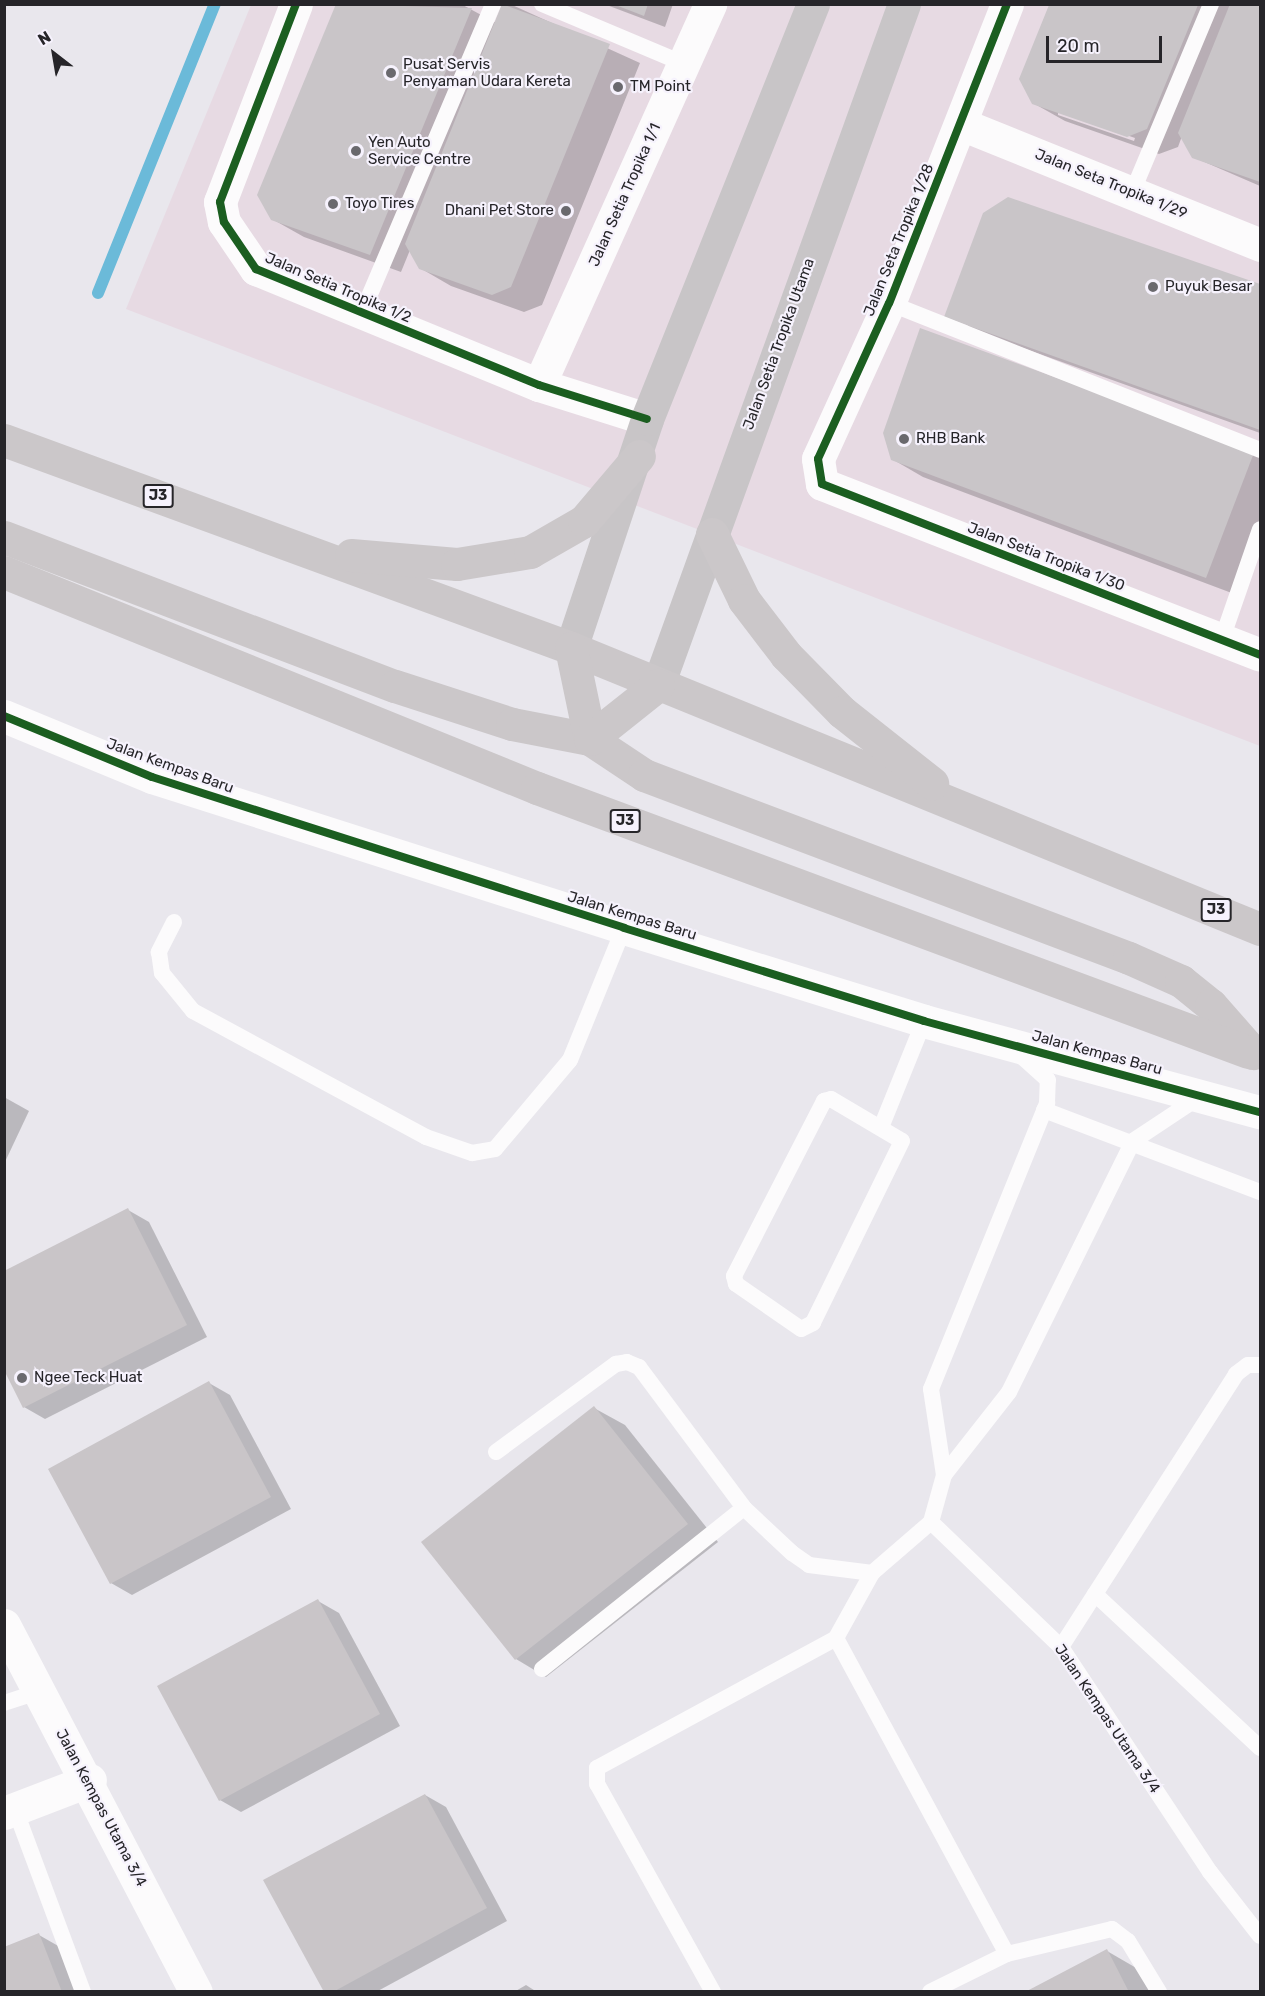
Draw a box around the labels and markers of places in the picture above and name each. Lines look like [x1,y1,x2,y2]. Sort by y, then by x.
place label: Pusat Servis Penyaman Udara Kereta [403,55,571,90]
marker: Pusat Servis Penyaman Udara Kereta [384,66,398,80]
place label: TM Point [630,78,691,96]
marker: TM Point [611,80,625,94]
place label: Yen Auto Service Centre [368,133,471,168]
marker: Yen Auto Service Centre [349,144,363,158]
place label: Toyo Tires [345,195,415,213]
marker: Toyo Tires [326,197,340,211]
place label: Dhani Pet Store [445,202,554,220]
marker: Dhani Pet Store [559,204,573,218]
place label: Puyuk Besar [1165,278,1252,296]
marker: Puyuk Besar [1146,280,1160,294]
place label: RHB Bank [916,430,985,448]
marker: RHB Bank [897,432,911,446]
place label: Ngee Teck Huat [34,1369,143,1387]
marker: Ngee Teck Huat [15,1371,29,1385]

